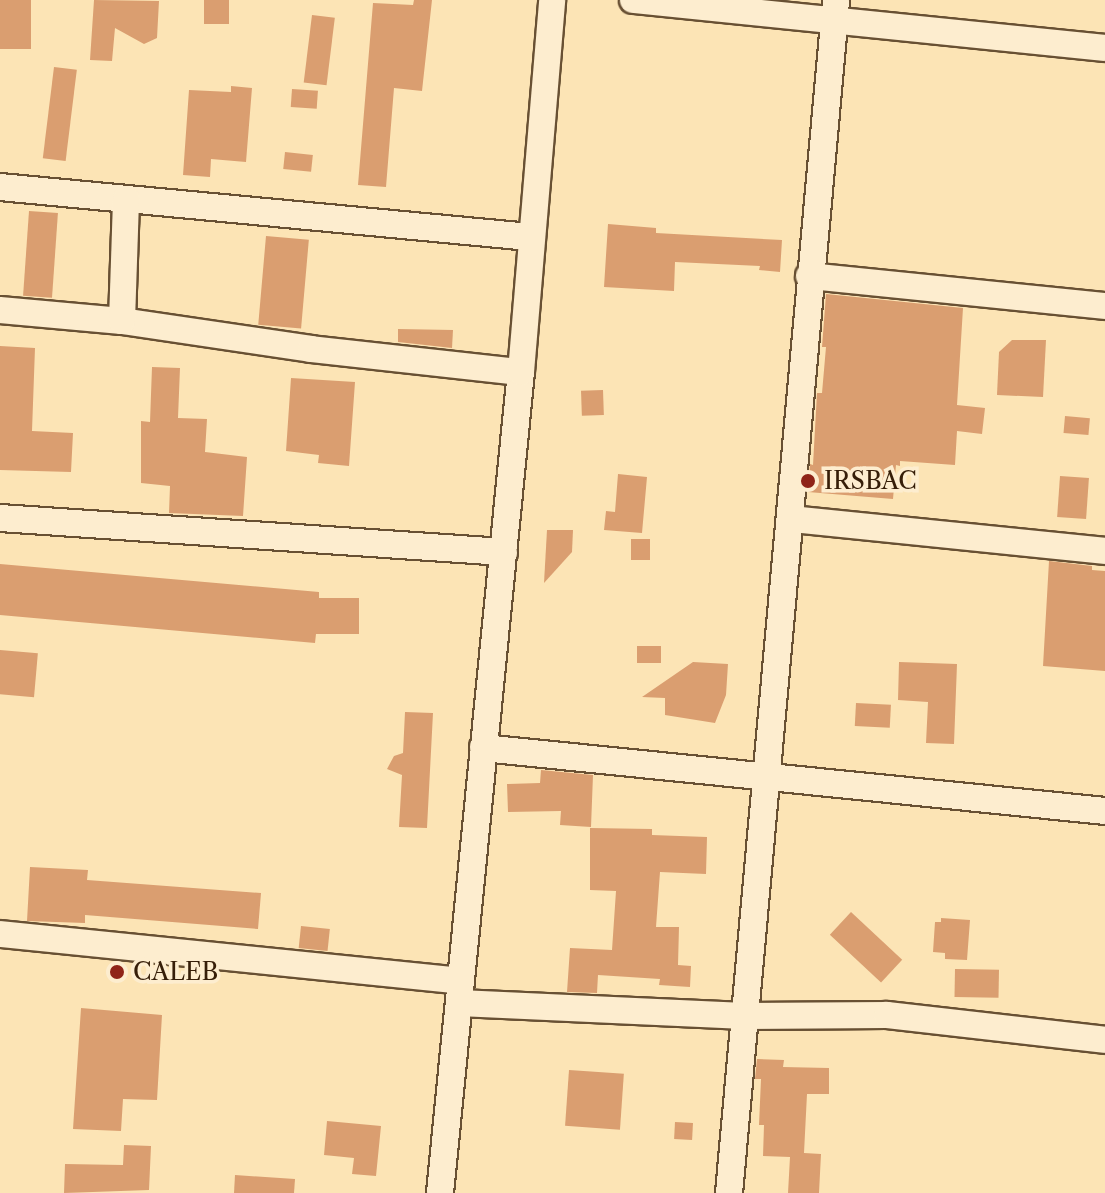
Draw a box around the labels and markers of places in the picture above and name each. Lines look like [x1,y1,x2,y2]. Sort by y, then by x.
place label: IRSBAC [824,467,917,495]
marker: IRSBAC [799,472,817,490]
place label: CALEB [133,958,218,986]
marker: CALEB [108,963,126,981]

